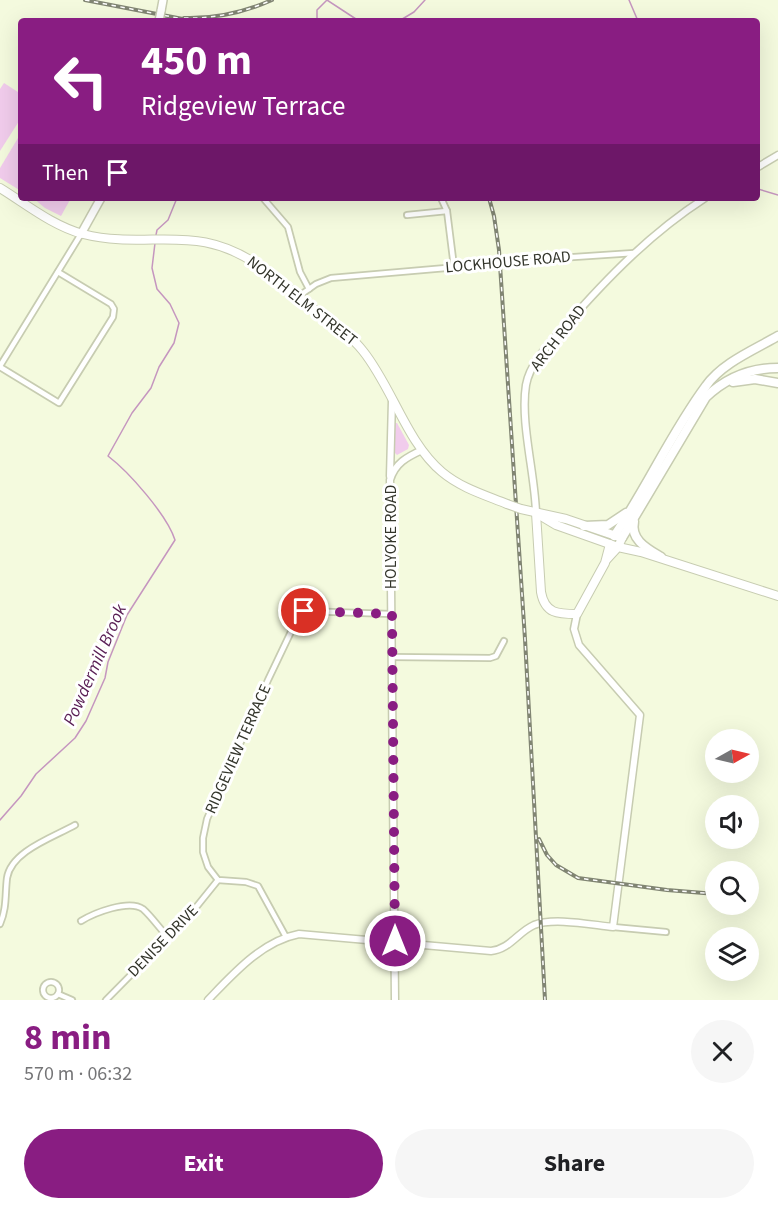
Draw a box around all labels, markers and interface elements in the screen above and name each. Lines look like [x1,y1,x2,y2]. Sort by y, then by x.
text: 450 m [141,31,252,91]
icon: left [42,42,120,120]
text: Ridgeview Terrace [141,87,345,126]
icon: arrive [101,156,134,189]
text: Then [42,157,89,189]
street label: LOCKHOUSE ROAD [444,246,572,278]
street label: NORTH ELM STREET [242,251,362,351]
street label: ARCH ROAD [525,300,591,376]
street label: HOLYOKE ROAD [380,485,402,589]
pin [278,585,329,636]
icon: arrive [287,594,320,627]
water label: Powdermill Brook [57,600,133,730]
street label: RIDGEVIEW TERRACE [200,681,276,817]
north arrow [705,729,759,783]
map controls [705,729,759,981]
button: sound [705,795,759,849]
button: search [705,861,759,915]
street label: DENISE DRIVE [123,900,203,982]
position arrow [363,909,427,973]
button: layers [705,927,759,981]
text: 8 min [24,1012,112,1063]
button: close [691,1020,754,1083]
text: 570 m · 06:32 [24,1060,132,1088]
button: Exit [24,1129,383,1198]
button: Share [395,1129,754,1198]

